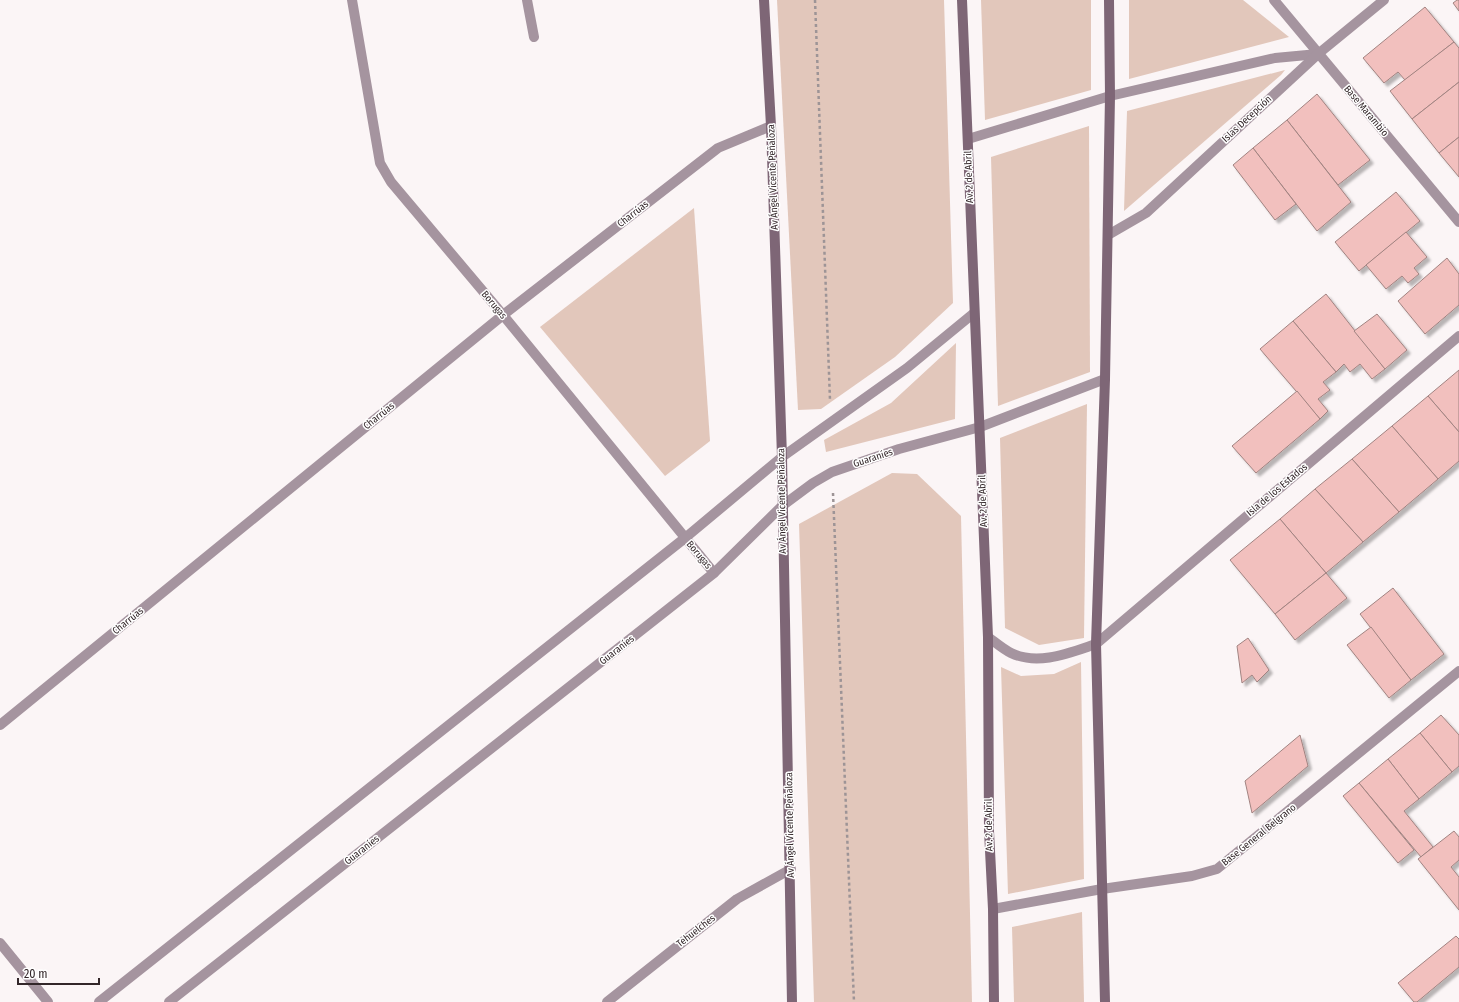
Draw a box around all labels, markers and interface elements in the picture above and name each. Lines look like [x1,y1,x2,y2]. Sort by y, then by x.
street label: Base Marambio [1341,83,1391,139]
street label: Islas Decepción [1220,93,1274,145]
street label: Av Ángel Vicente Peñaloza [763,124,781,230]
street label: Av. 2 de Abril [962,150,976,203]
street label: Charrúas [614,197,651,230]
street label: Borugas [479,288,509,322]
street label: Charrúas [360,399,397,432]
street label: Guaraníes [851,445,894,470]
street label: Av Ángel Vicente Peñaloza [773,448,789,554]
street label: Isla de los Estados [1244,461,1310,519]
street label: Av. 2 de Abril [976,474,990,527]
street label: Borugas [684,538,714,572]
street label: Charrúas [109,604,146,637]
street label: Guaraníes [597,632,637,667]
street label: Av Ángel Vicente Peñaloza [781,772,797,878]
street label: Av. 2 de Abril [983,798,995,851]
street label: Base General Belgrano [1219,801,1299,869]
street label: Guaraníes [342,832,382,867]
street label: Tehuelches [674,912,718,950]
scale bar [18,960,99,986]
text: 20 m [24,967,48,981]

